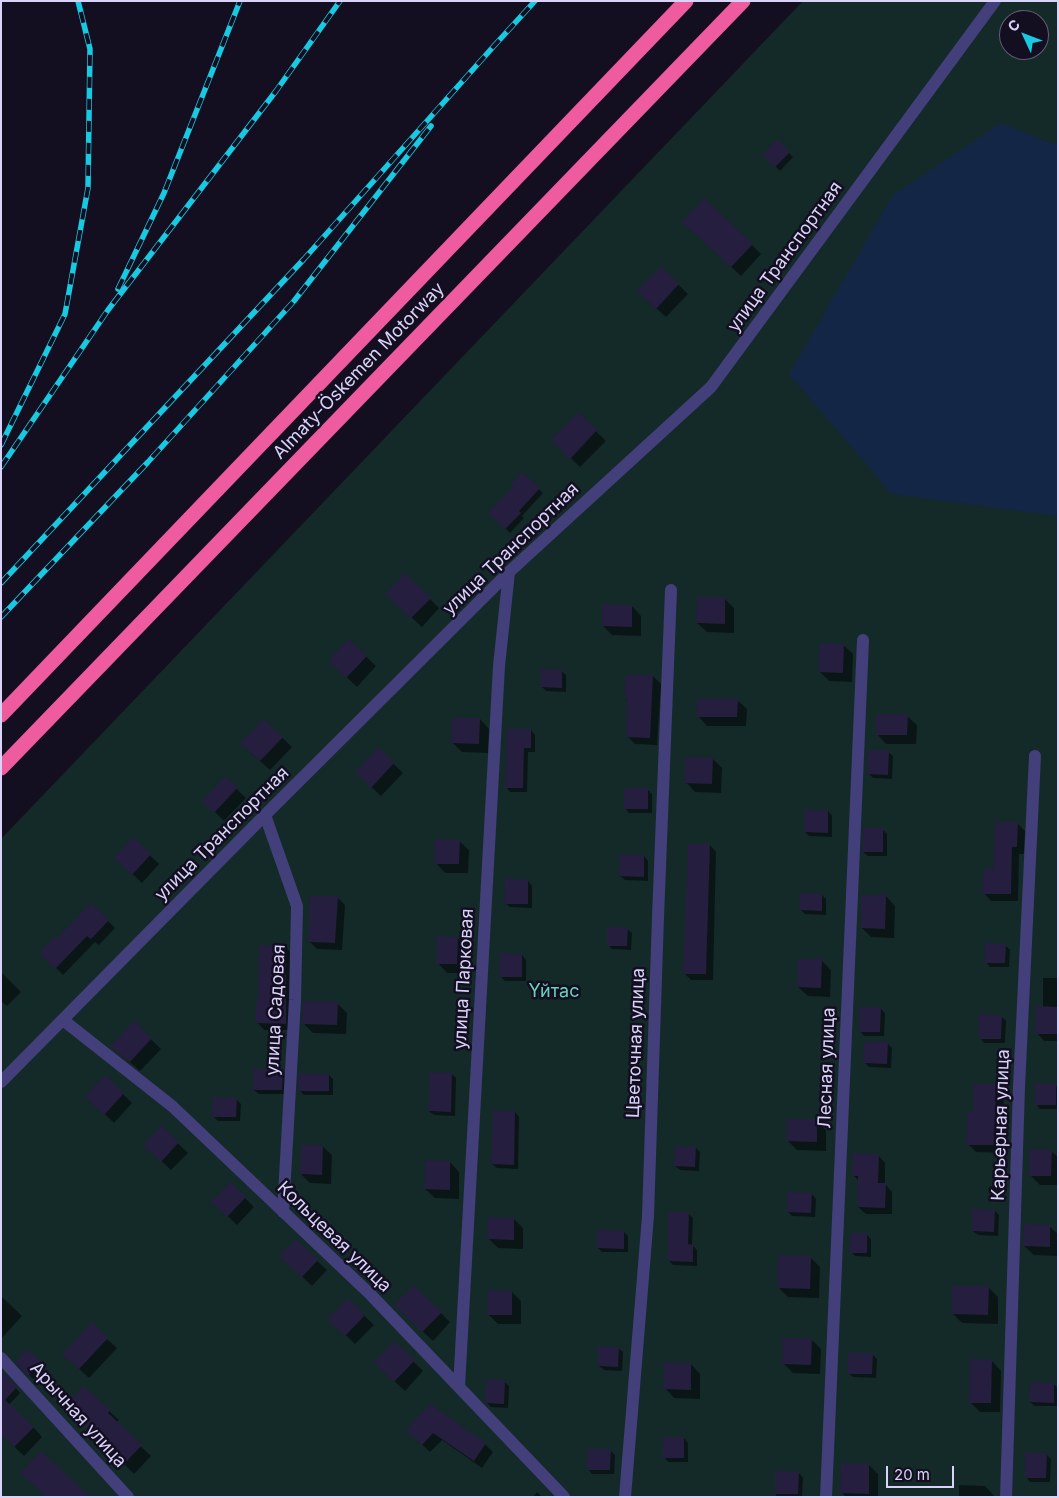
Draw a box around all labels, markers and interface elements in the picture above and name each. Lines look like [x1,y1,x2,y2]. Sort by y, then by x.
north arrow [999,10,1049,60]
text: С [1004,16,1023,35]
street label: улица Транспортная [723,178,847,336]
street label: Almaty-Öskemen Motorway [269,278,449,464]
street label: улица Транспортная [438,478,584,620]
street label: улица Транспортная [150,762,294,906]
street label: улица Парковая [450,908,478,1050]
street label: улица Садовая [262,944,290,1076]
street label: Цветочная улица [623,968,649,1118]
park label: Үйтас [529,981,579,1003]
street label: Лесная улица [814,1007,840,1129]
street label: Карьерная улица [988,1049,1014,1201]
street label: Кольцевая улица [272,1177,396,1297]
street label: Арычная улица [25,1358,131,1472]
scale bar [889,1456,956,1488]
text: 20 m [894,1465,930,1484]

